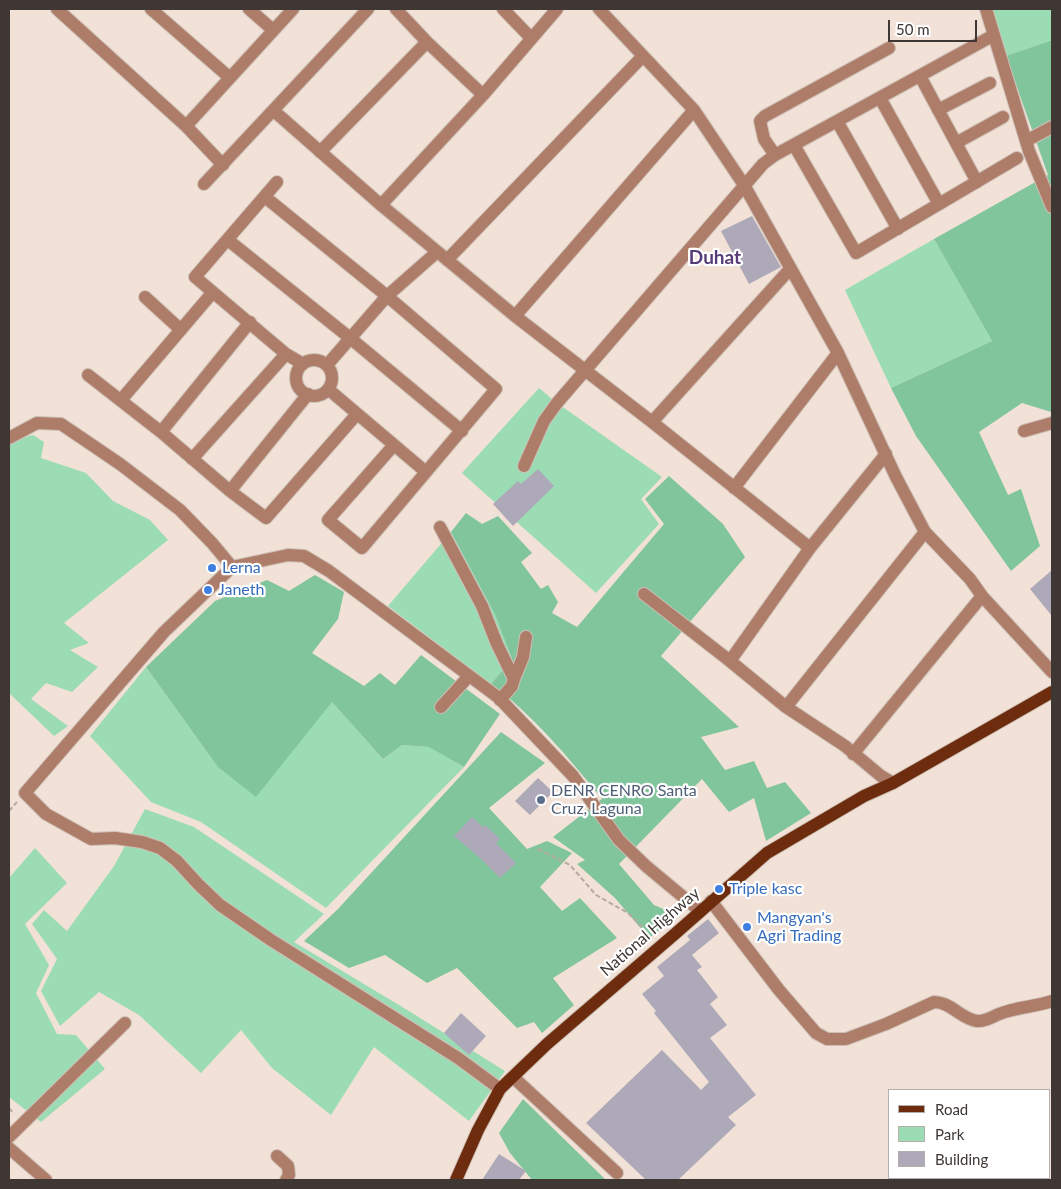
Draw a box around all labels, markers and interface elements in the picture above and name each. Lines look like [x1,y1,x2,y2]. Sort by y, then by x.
scale bar [891,10,980,42]
text: 50 m [896,20,930,38]
district label: Duhat [689,247,741,269]
place label: Lerna [222,558,261,578]
marker: Lerna [206,562,218,574]
place label: Janeth [218,580,264,600]
marker: Janeth [202,584,214,596]
place label: DENR CENRO Santa Cruz, Laguna [551,781,697,819]
marker: DENR CENRO Santa Cruz, Laguna [535,794,547,806]
place label: Triple kasc [729,879,802,899]
marker: Triple kasc [713,883,725,895]
street label: National Highway [596,884,704,980]
place label: Mangyan's Agri Trading [757,908,841,946]
marker: Mangyan's Agri Trading [741,921,753,933]
legend [888,1089,1051,1179]
text: Road [935,1100,968,1118]
text: Park [935,1125,964,1143]
text: Building [935,1150,988,1168]

